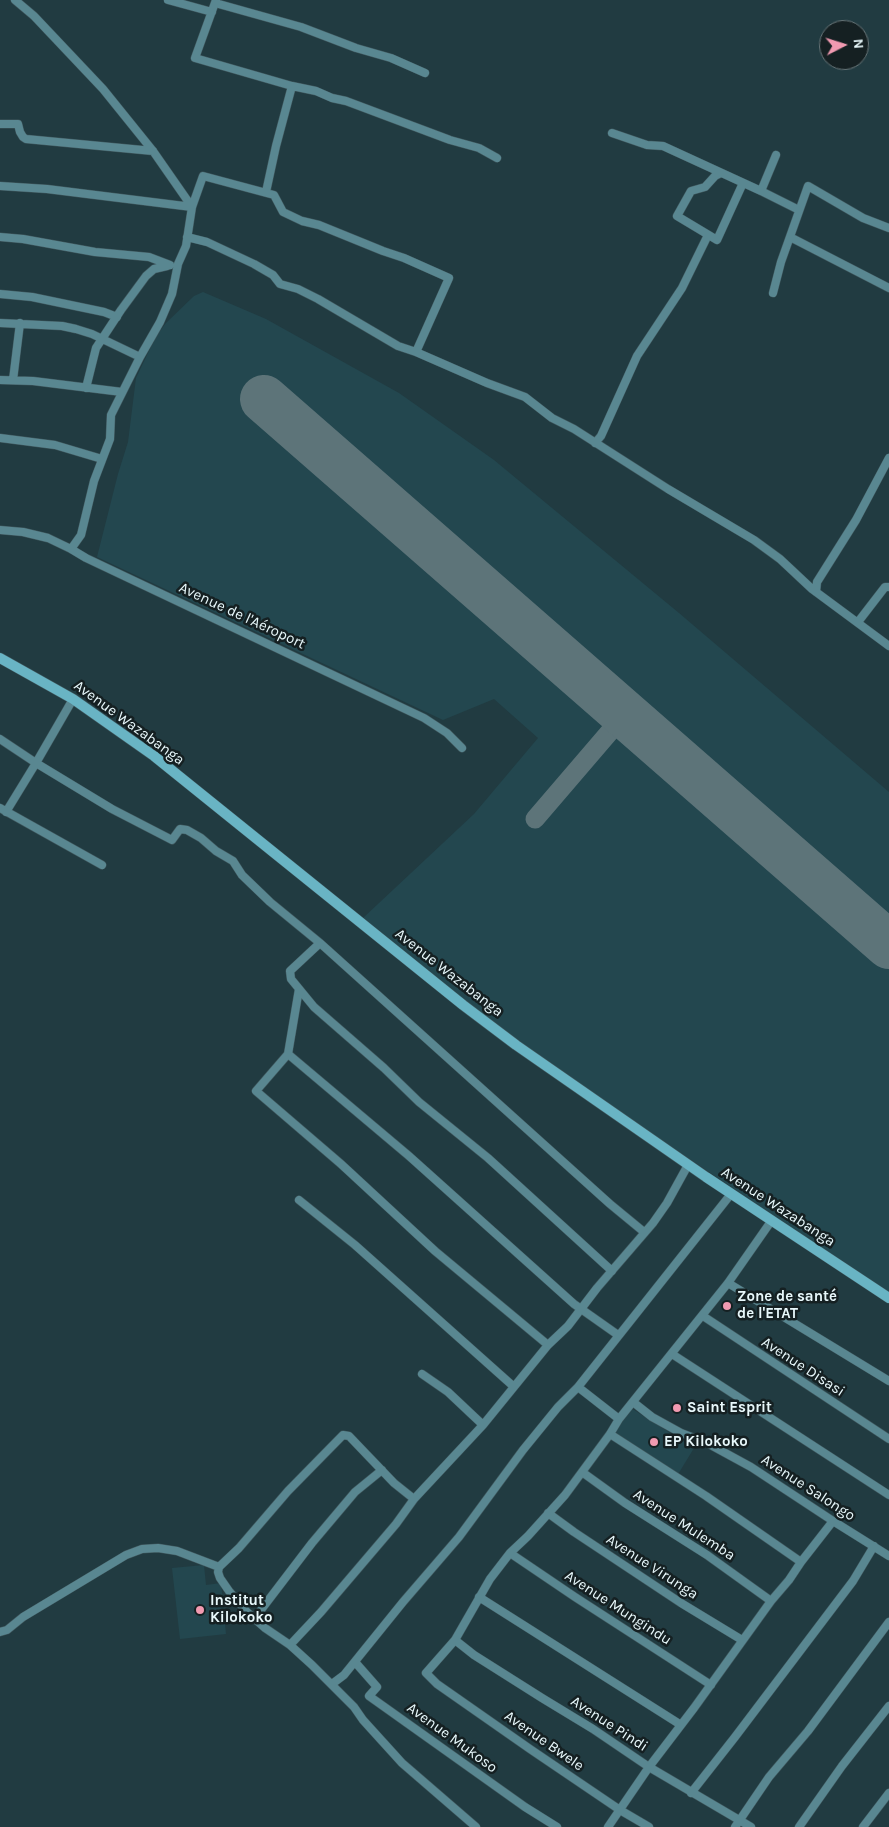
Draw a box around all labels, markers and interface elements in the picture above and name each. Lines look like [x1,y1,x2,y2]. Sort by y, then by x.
north arrow [819,20,869,70]
text: N [850,38,867,49]
street label: Avenue de l'Aéroport [176,579,308,653]
street label: Avenue Wazabanga [70,677,188,769]
street label: Avenue Wazabanga [391,925,507,1021]
street label: Avenue Wazabanga [718,1163,838,1251]
place label: Zone de santé de l'ETAT [737,1288,837,1323]
marker: Zone de santé de l'ETAT [721,1300,733,1312]
street label: Avenue Disasi [758,1333,848,1401]
place label: Saint Esprit [687,1399,772,1417]
marker: Saint Esprit [671,1402,683,1414]
place label: EP Kilokoko [664,1433,748,1451]
marker: EP Kilokoko [648,1436,660,1448]
street label: Avenue Salongo [758,1451,858,1525]
street label: Avenue Mulemba [630,1485,738,1565]
street label: Avenue Virunga [603,1531,701,1603]
street label: Avenue Mungindu [561,1567,675,1649]
place label: Institut Kilokoko [210,1592,273,1627]
marker: Institut Kilokoko [194,1604,206,1616]
street label: Avenue Pindi [567,1692,651,1756]
street label: Avenue Mukoso [403,1699,501,1777]
street label: Avenue Bwele [501,1707,587,1775]

